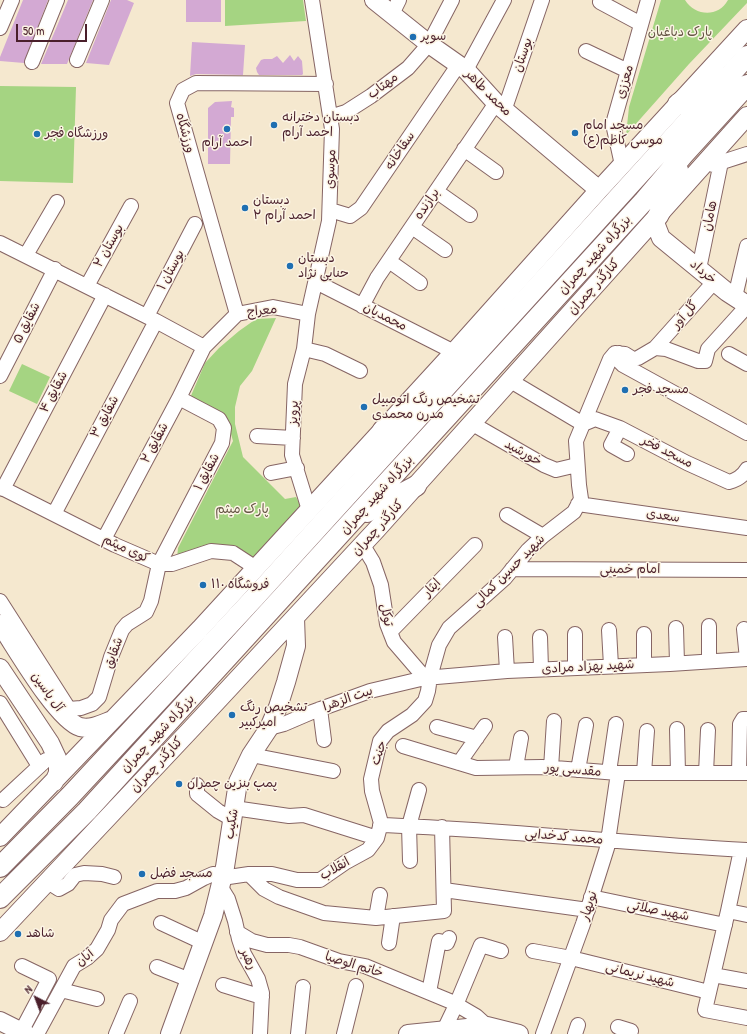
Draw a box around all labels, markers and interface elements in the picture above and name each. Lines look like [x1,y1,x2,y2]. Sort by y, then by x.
scale bar [18,16,89,42]
text: 50 m [23,22,44,39]
park label: پارک دباغیان [648,25,712,41]
place label: سوپر [421,29,446,45]
marker: سوپر [408,32,418,42]
street label: بوستان [510,36,536,74]
street label: معززی [613,63,637,101]
street label: محمد طاهر [461,66,515,120]
street label: مهتاب [365,70,401,102]
place label: دبستان دخترانه احمد آرام [282,110,360,141]
street label: ورزشگاه [172,111,198,155]
place label: مسجد امام موسی کاظم(ع) [583,118,663,149]
marker: دبستان دخترانه احمد آرام [269,120,279,130]
marker: احمد آرام [222,124,232,134]
place label: ورزشگاه فجر [45,126,108,142]
marker: مسجد امام موسی کاظم(ع) [570,128,580,138]
marker: ورزشگاه فجر [32,129,42,139]
street label: سقاخانه [382,129,418,173]
place label: احمد آرام [201,135,253,151]
street label: موسوی [323,149,339,189]
street label: برازنده [411,185,443,223]
place label: دبستان احمد آرام ۲ [253,193,316,224]
street label: هامان [699,199,721,233]
marker: دبستان احمد آرام ۲ [240,203,250,213]
street label: بزرگراه شهید چمران [555,212,635,298]
street label: بوستان ۲ [91,222,127,270]
street label: بوستان ۱ [154,247,188,293]
place label: دبستان حنایی نژاد [298,251,349,282]
street label: کنارگذر چمران [565,256,623,318]
street label: خرداد [687,256,719,288]
marker: دبستان حنایی نژاد [285,261,295,271]
street label: گل آور [669,298,701,332]
street label: محمدیان [361,299,409,335]
street label: شقایق ۵ [10,300,44,346]
street label: معراج [246,302,278,320]
street label: شقایق ۴ [37,369,71,415]
place label: مسجد فجر [633,382,689,398]
marker: مسجد فجر [620,385,630,395]
place label: تشخیص رنگ اتومبیل مدرن محمدی [372,392,480,423]
street label: شقایق ۳ [87,393,123,441]
street label: پرویز [286,400,302,426]
marker: تشخیص رنگ اتومبیل مدرن محمدی [359,402,369,412]
street label: شقایق ۲ [138,420,172,466]
street label: مسجد فخر [639,432,695,472]
street label: خورشید [502,436,544,470]
street label: شقایق ۱ [191,451,223,493]
street label: بزرگراه شهید چمران [337,452,417,538]
street label: کنارگذر چمران [349,497,407,559]
park label: پارک میثم [215,502,269,518]
street label: سعدی [645,506,681,526]
street label: کوی میثم [100,531,152,567]
street label: شهید حسین کمالی [470,532,548,610]
street label: امام خمینی [600,562,660,578]
street label: ایثار [420,576,444,600]
place label: فروشگاه ۱۱۰ [211,577,269,593]
marker: فروشگاه ۱۱۰ [198,580,208,590]
street label: توکل [376,602,396,628]
street label: شقایق [101,635,127,671]
street label: شهید بهزاد مرادی [541,657,635,677]
street label: آل یاسین [27,669,67,715]
street label: بیت الزهرا [321,683,375,715]
street label: بزرگراه شهید چمران [118,692,198,776]
place label: تشخیص رنگ امیرکبیر [240,700,307,731]
marker: تشخیص رنگ امیرکبیر [227,710,237,720]
street label: کنارگذر چمران [127,734,187,796]
street label: جنت [368,739,390,767]
street label: مقدسی پور [544,760,602,780]
place label: پمپ بنزین چمران [187,776,277,792]
marker: پمپ بنزین چمران [174,779,184,789]
street label: شکیب [222,807,242,841]
street label: محمد کدخدایی [524,826,604,848]
street label: انقلاب [317,854,353,884]
place label: مسجد فضل [150,866,213,882]
marker: مسجد فضل [137,869,147,879]
street label: نوبهار [577,889,601,923]
street label: شهید صلاتی [626,897,690,925]
place label: شاهد [26,926,55,942]
marker: شاهد [13,929,23,939]
street label: آبان [73,946,97,970]
street label: رهبر [236,946,260,972]
street label: خاتم الوصیا [323,949,385,981]
street label: شهید نریمانی [604,959,676,991]
north arrow [16,978,56,1018]
text: N [21,982,35,996]

